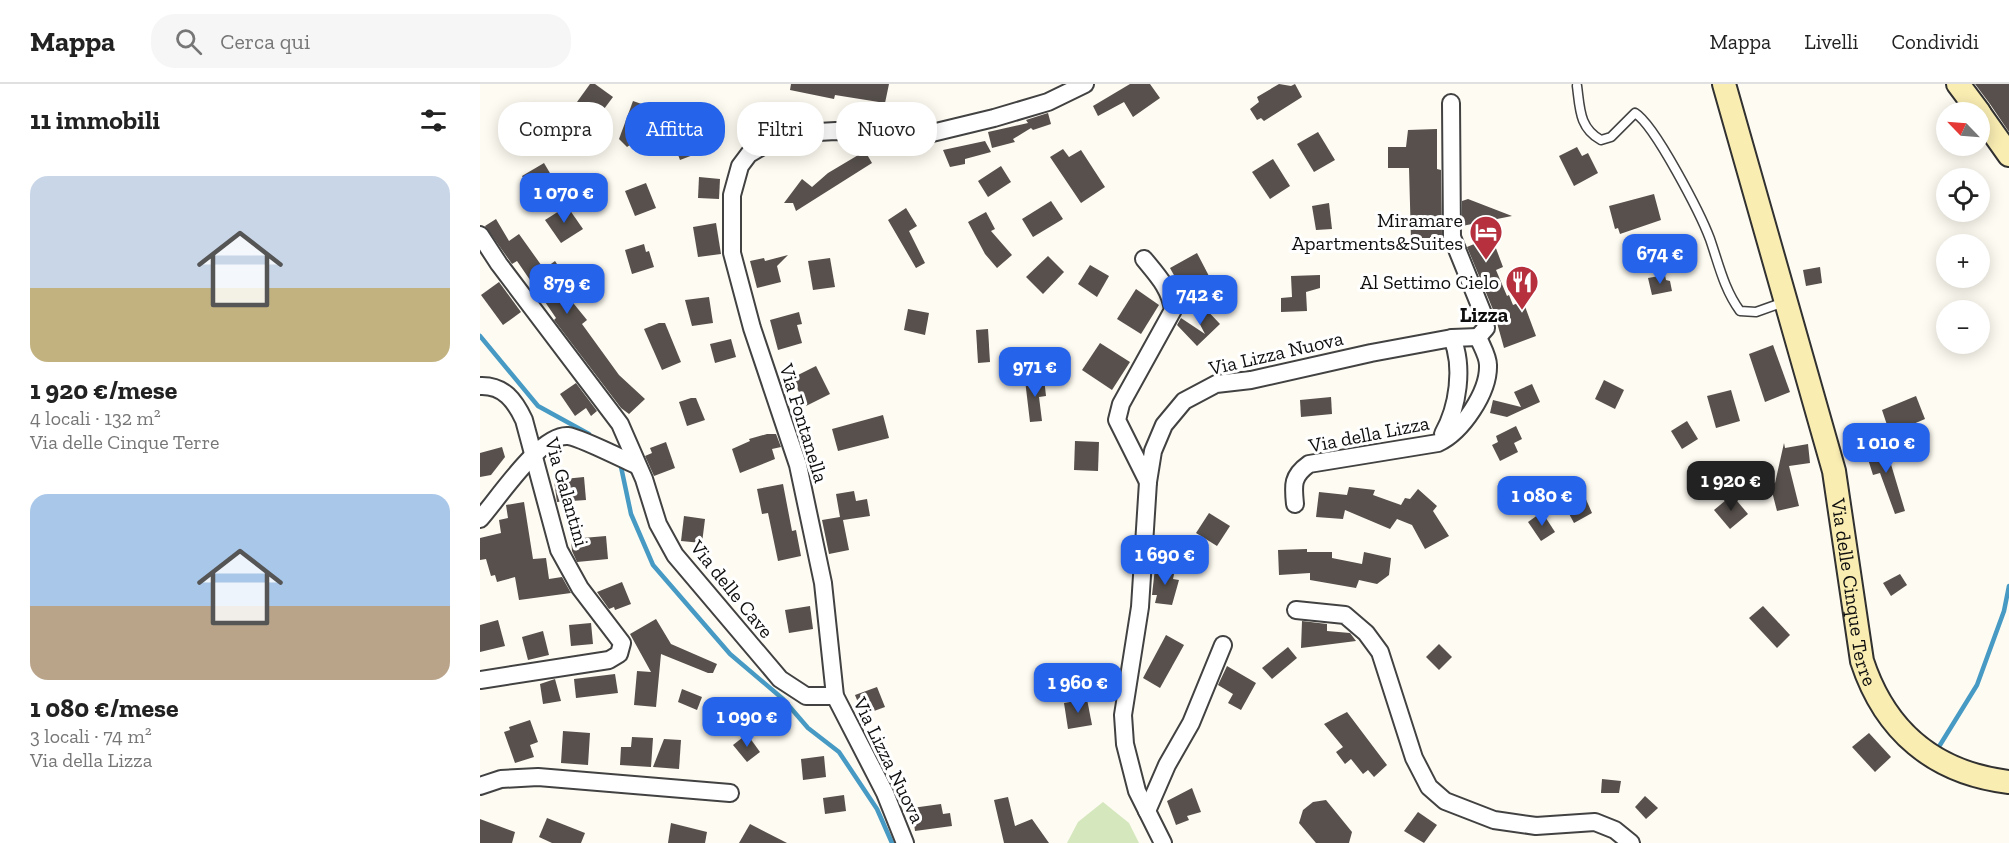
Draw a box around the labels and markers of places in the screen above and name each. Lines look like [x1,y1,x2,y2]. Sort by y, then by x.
pin: 1 070 € [509,173,619,224]
place label: Miramare Apartments&Suites [1292,208,1463,255]
hotel icon: Miramare Apartments&Suites [1468,214,1504,261]
pin: 674 € [1618,234,1702,285]
pin: 879 € [525,264,609,315]
restaurant icon: Al Settimo Cielo [1504,264,1540,311]
place label: Al Settimo Cielo [1360,270,1499,294]
pin: 742 € [1158,275,1242,326]
pin: 971 € [993,347,1077,398]
pin: 1 010 € [1831,423,1941,474]
pin: 1 920 € [1676,461,1786,512]
pin: 1 080 € [1487,476,1597,527]
pin: 1 690 € [1110,535,1220,586]
pin: 1 960 € [1023,663,1133,714]
pin: 1 090 € [692,697,802,748]

